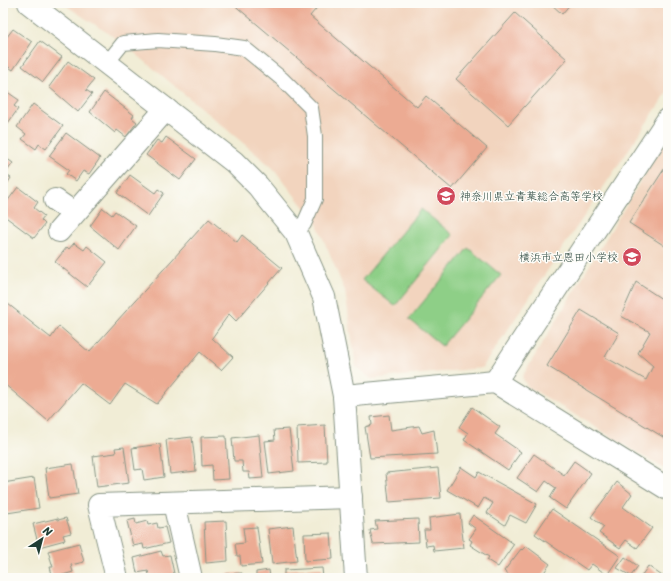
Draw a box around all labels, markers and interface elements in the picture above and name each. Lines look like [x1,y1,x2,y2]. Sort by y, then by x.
school or university icon: 神奈川県立青葉総合高等学校 [435,185,457,207]
place label: 神奈川県立青葉総合高等学校 [460,187,603,206]
school or university icon: 横浜市立恩田小学校 [621,246,643,268]
place label: 横浜市立恩田小学校 [519,248,618,267]
north arrow [22,519,62,559]
text: N [38,521,57,541]

